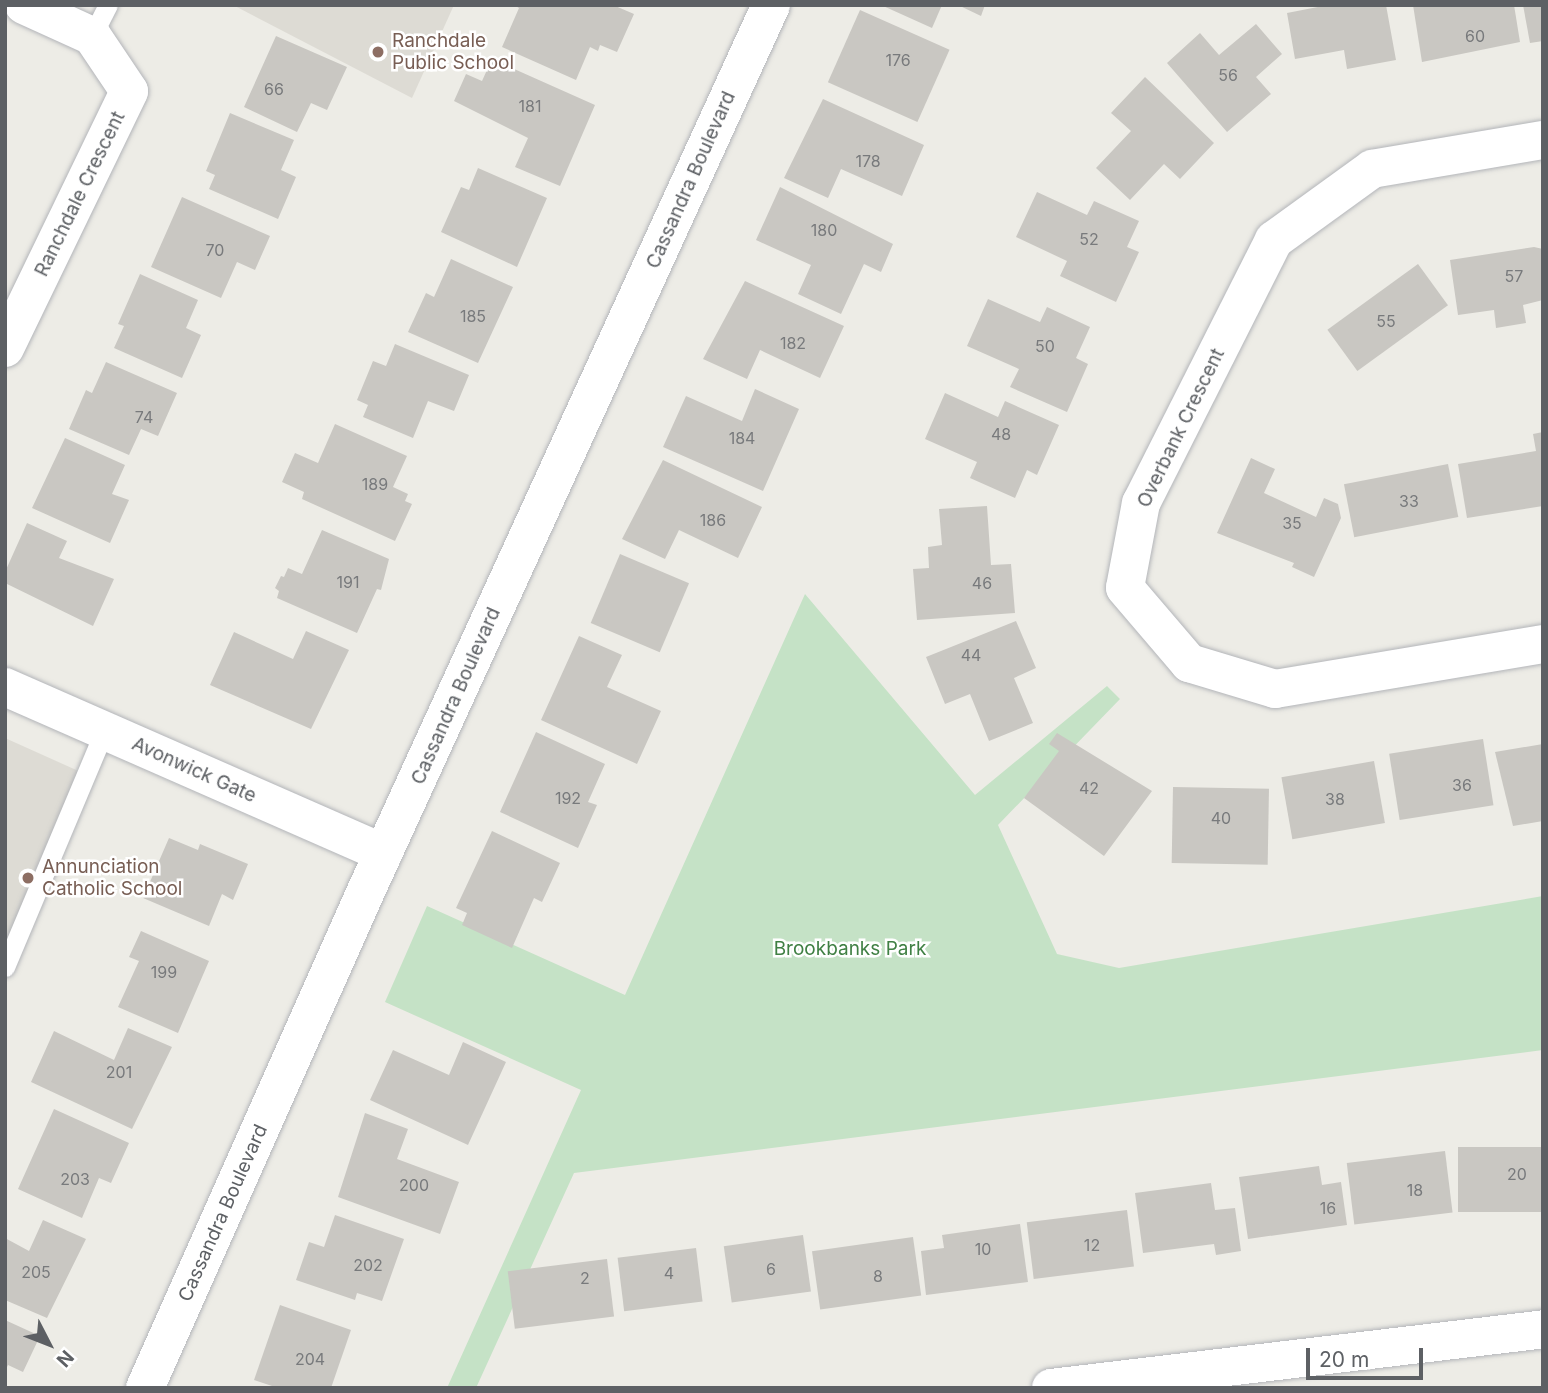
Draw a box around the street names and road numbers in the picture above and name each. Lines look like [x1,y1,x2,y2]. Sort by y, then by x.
street label: Cassandra Boulevard [642,88,740,272]
street label: Ranchdale Crescent [30,108,130,280]
street label: Overbank Crescent [1133,345,1229,511]
street label: Cassandra Boulevard [407,604,505,788]
street label: Avonwick Gate [128,732,260,808]
street label: Cassandra Boulevard [174,1121,272,1305]

